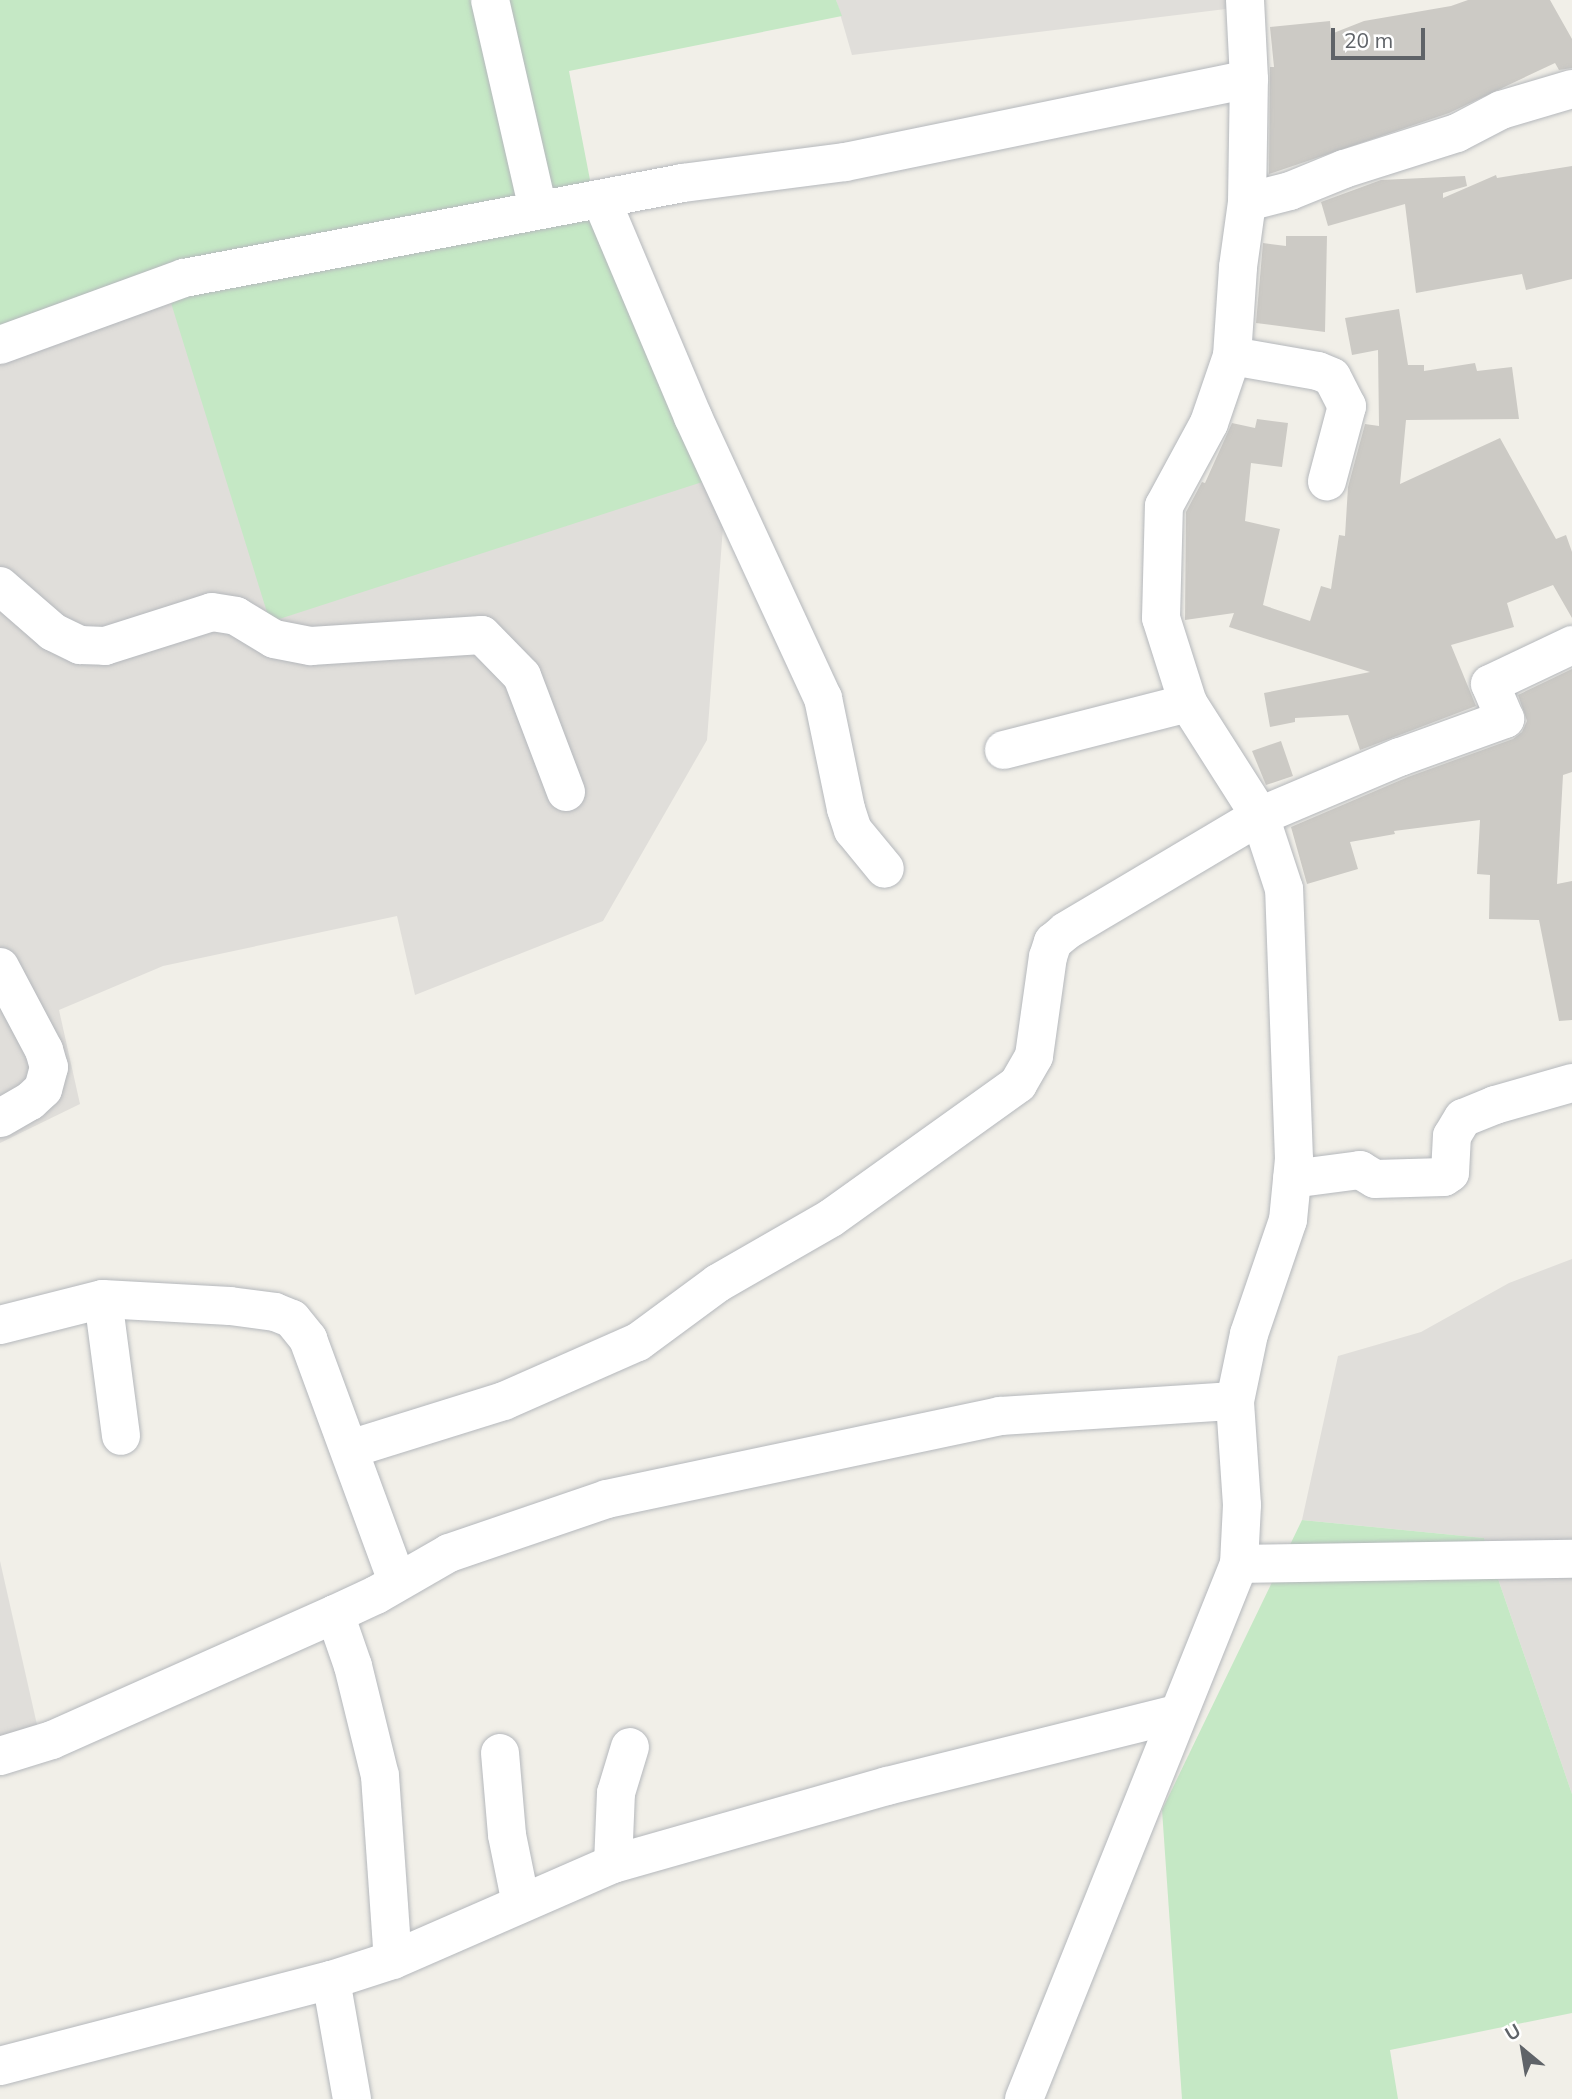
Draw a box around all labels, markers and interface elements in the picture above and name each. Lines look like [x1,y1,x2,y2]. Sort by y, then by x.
scale bar [1334,14,1428,58]
text: 20 m [1344,27,1393,53]
north arrow [1488,2015,1558,2085]
text: U [1500,2018,1525,2046]

